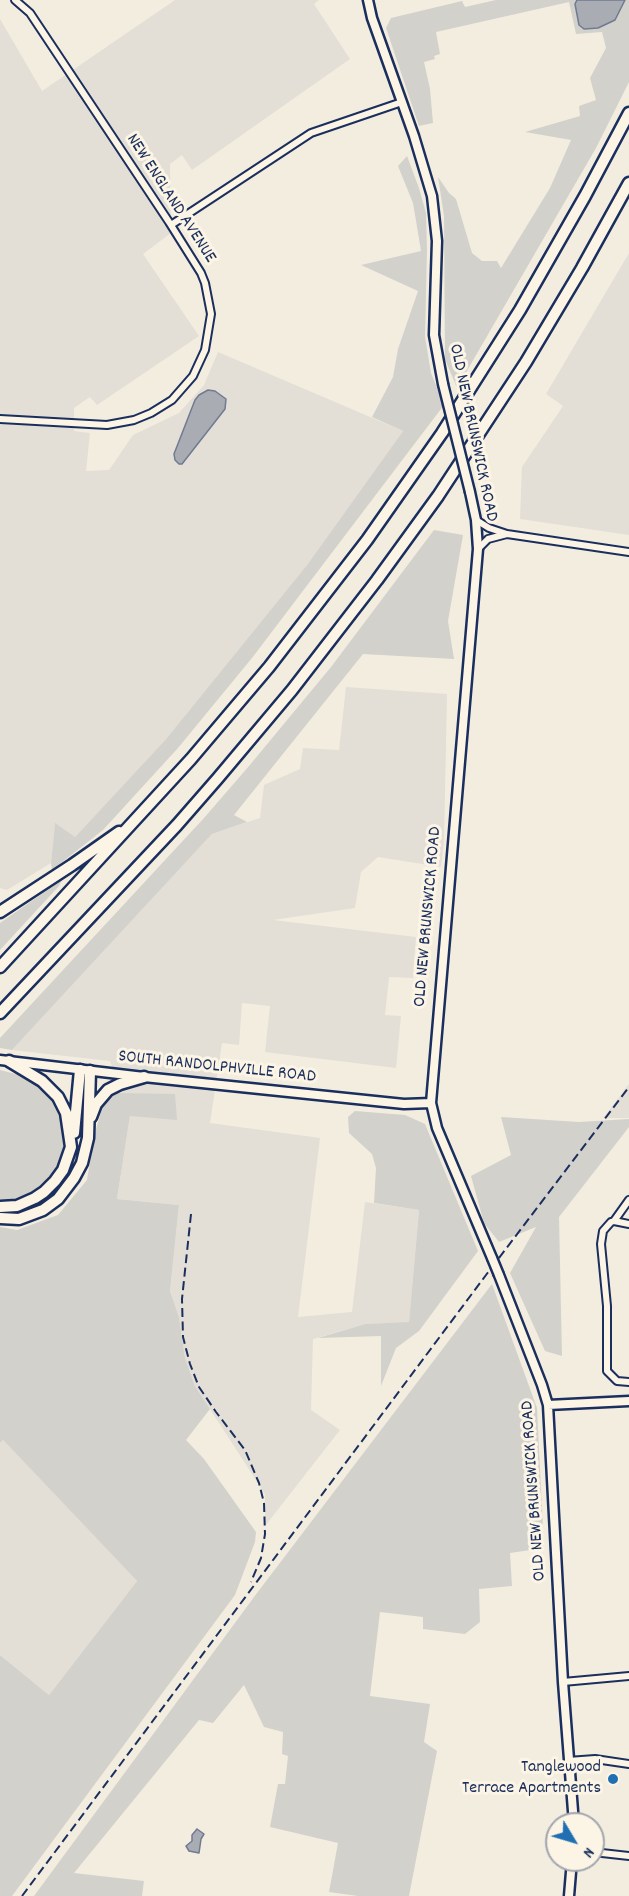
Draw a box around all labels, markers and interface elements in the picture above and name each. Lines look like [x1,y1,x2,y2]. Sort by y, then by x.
street label: NEW ENGLAND AVENUE [120,130,220,268]
street label: OLD NEW BRUNSWICK ROAD [443,342,501,524]
street label: OLD NEW BRUNSWICK ROAD [410,826,448,1008]
street label: SOUTH RANDOLPHVILLE ROAD [117,1047,317,1089]
street label: OLD NEW BRUNSWICK ROAD [518,1400,552,1582]
place label: Tanglewood Terrace Apartments [462,1758,601,1800]
marker: Tanglewood Terrace Apartments [606,1772,620,1786]
north arrow [545,1812,605,1872]
text: N [577,1842,599,1862]

